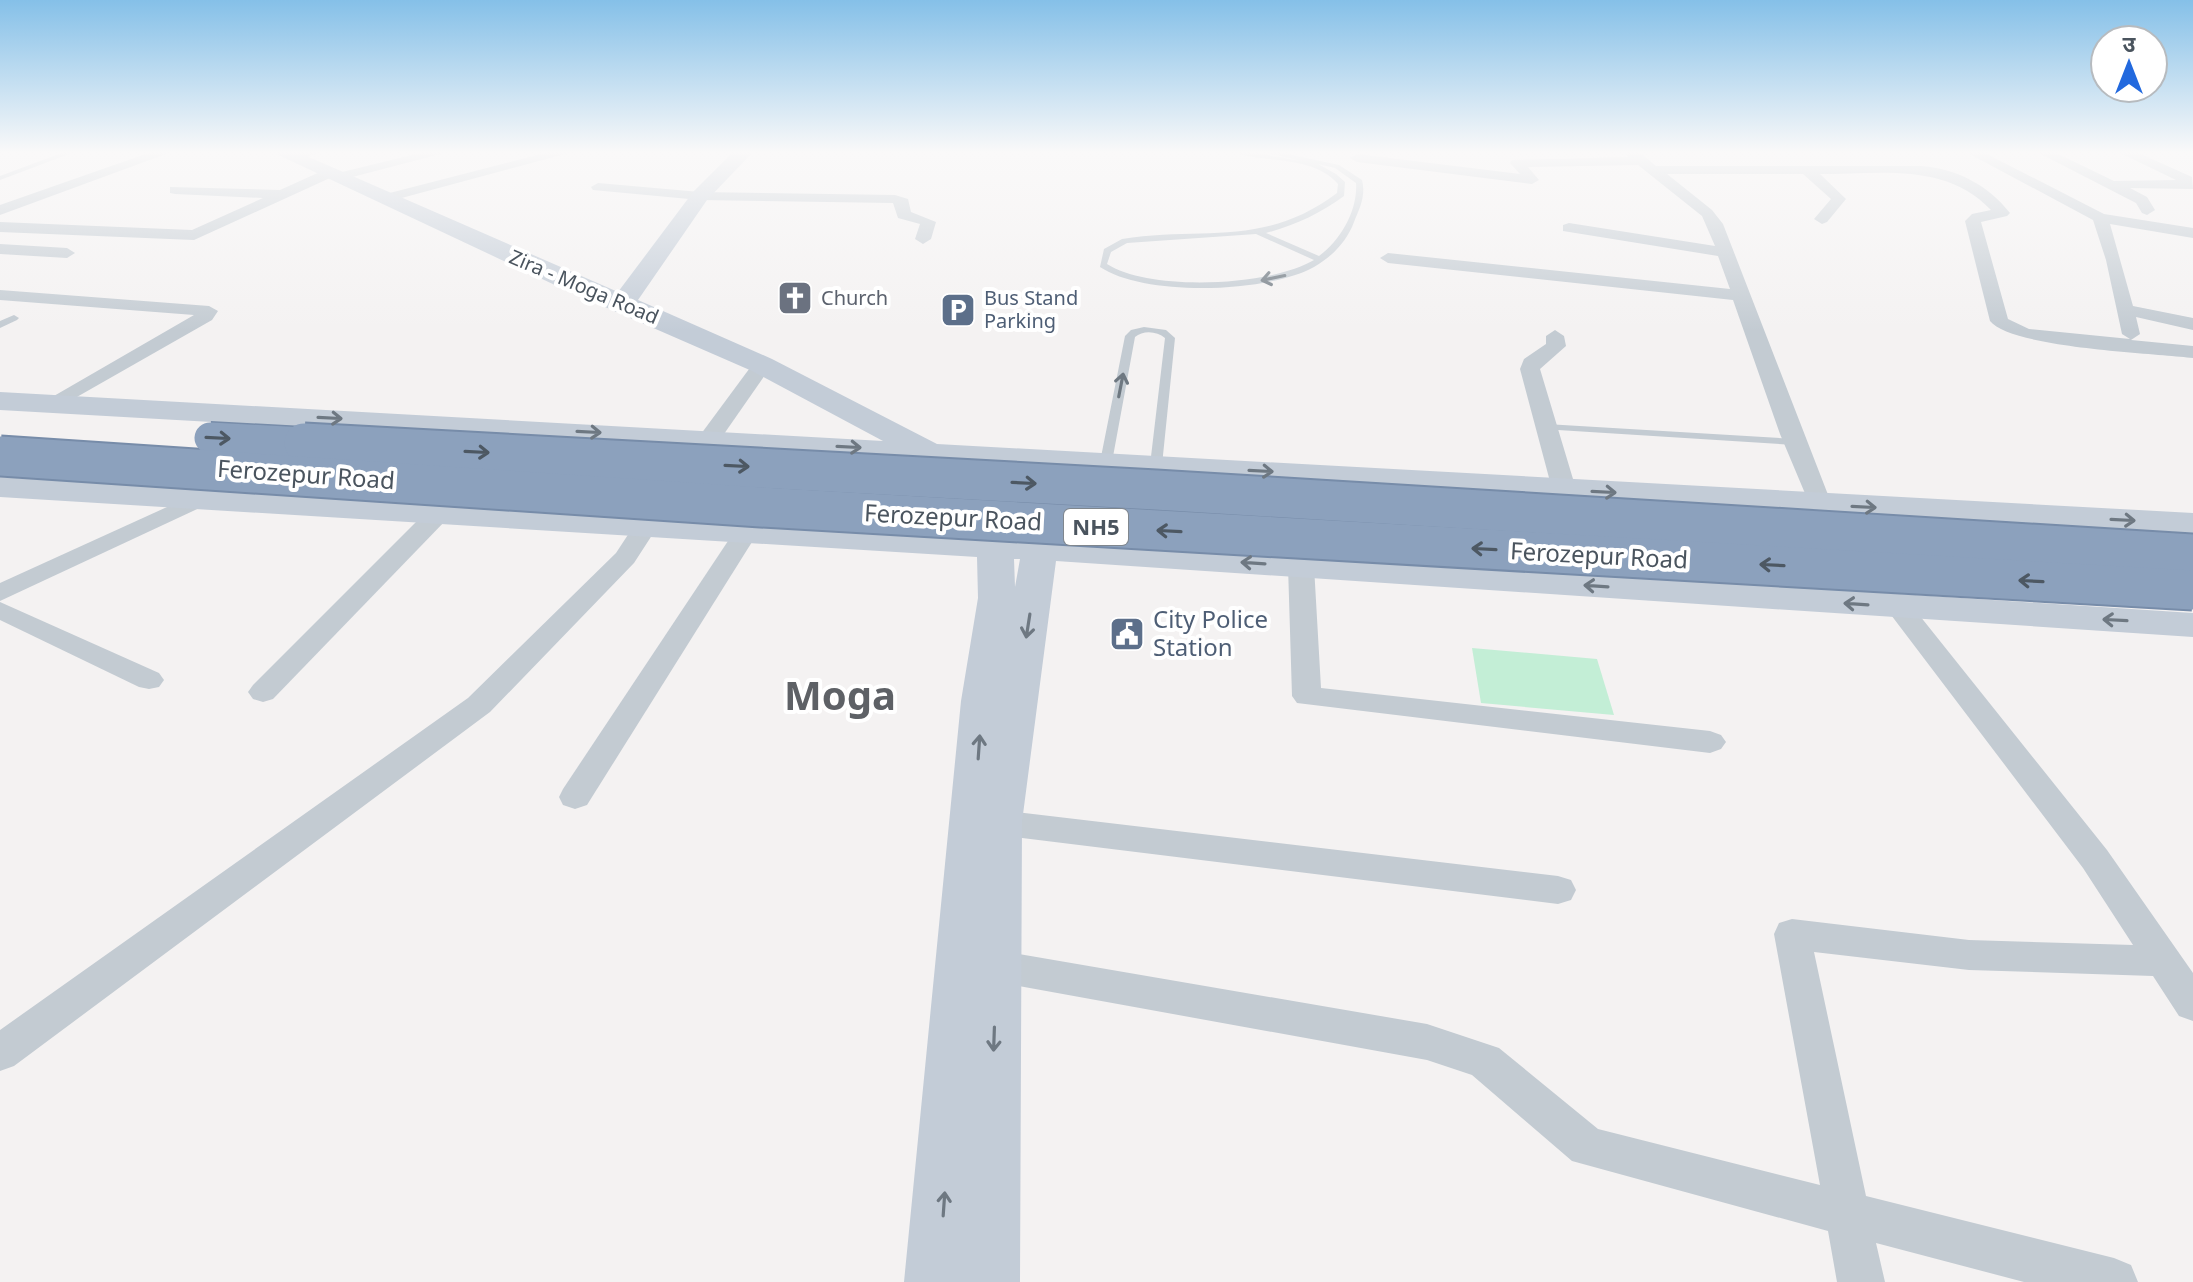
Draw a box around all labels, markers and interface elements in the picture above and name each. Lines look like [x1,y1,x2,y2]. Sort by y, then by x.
north arrow [2089,24,2169,104]
text: उ [2123,28,2137,58]
street label: Zira - Moga Road [505,243,663,330]
one-way arrow [1261,272,1287,287]
church icon: Church [776,279,814,317]
place label: Church [821,284,888,311]
place label: Bus Stand Parking [984,284,1078,334]
parking icon: Bus Stand Parking [939,291,977,329]
one-way arrow [1114,373,1129,399]
one-way arrow [316,411,342,426]
one-way arrow [575,425,602,440]
one-way arrow [204,431,231,446]
one-way arrow [835,440,862,455]
one-way arrow [463,445,490,460]
street label: Ferozepur Road [216,451,396,496]
one-way arrow [723,458,750,473]
one-way arrow [1247,464,1274,479]
one-way arrow [1010,476,1037,491]
one-way arrow [1590,485,1617,500]
street label: Ferozepur Road [863,495,1043,538]
one-way arrow [1850,499,1877,514]
road number: NH5 [1064,509,1128,545]
one-way arrow [2109,512,2136,527]
one-way arrow [1156,523,1183,538]
street label: Ferozepur Road [1509,533,1689,576]
one-way arrow [1471,541,1498,556]
one-way arrow [1240,555,1267,570]
one-way arrow [1759,558,1786,573]
one-way arrow [2018,573,2045,588]
one-way arrow [1583,578,1610,593]
one-way arrow [1843,596,1870,611]
place label: City Police Station [1153,602,1268,663]
one-way arrow [2102,612,2129,627]
one-way arrow [1020,613,1035,639]
public building icon: City Police Station [1108,615,1146,653]
district label: Moga [784,667,896,722]
one-way arrow [971,734,986,761]
one-way arrow [986,1025,1001,1052]
one-way arrow [937,1191,952,1218]

